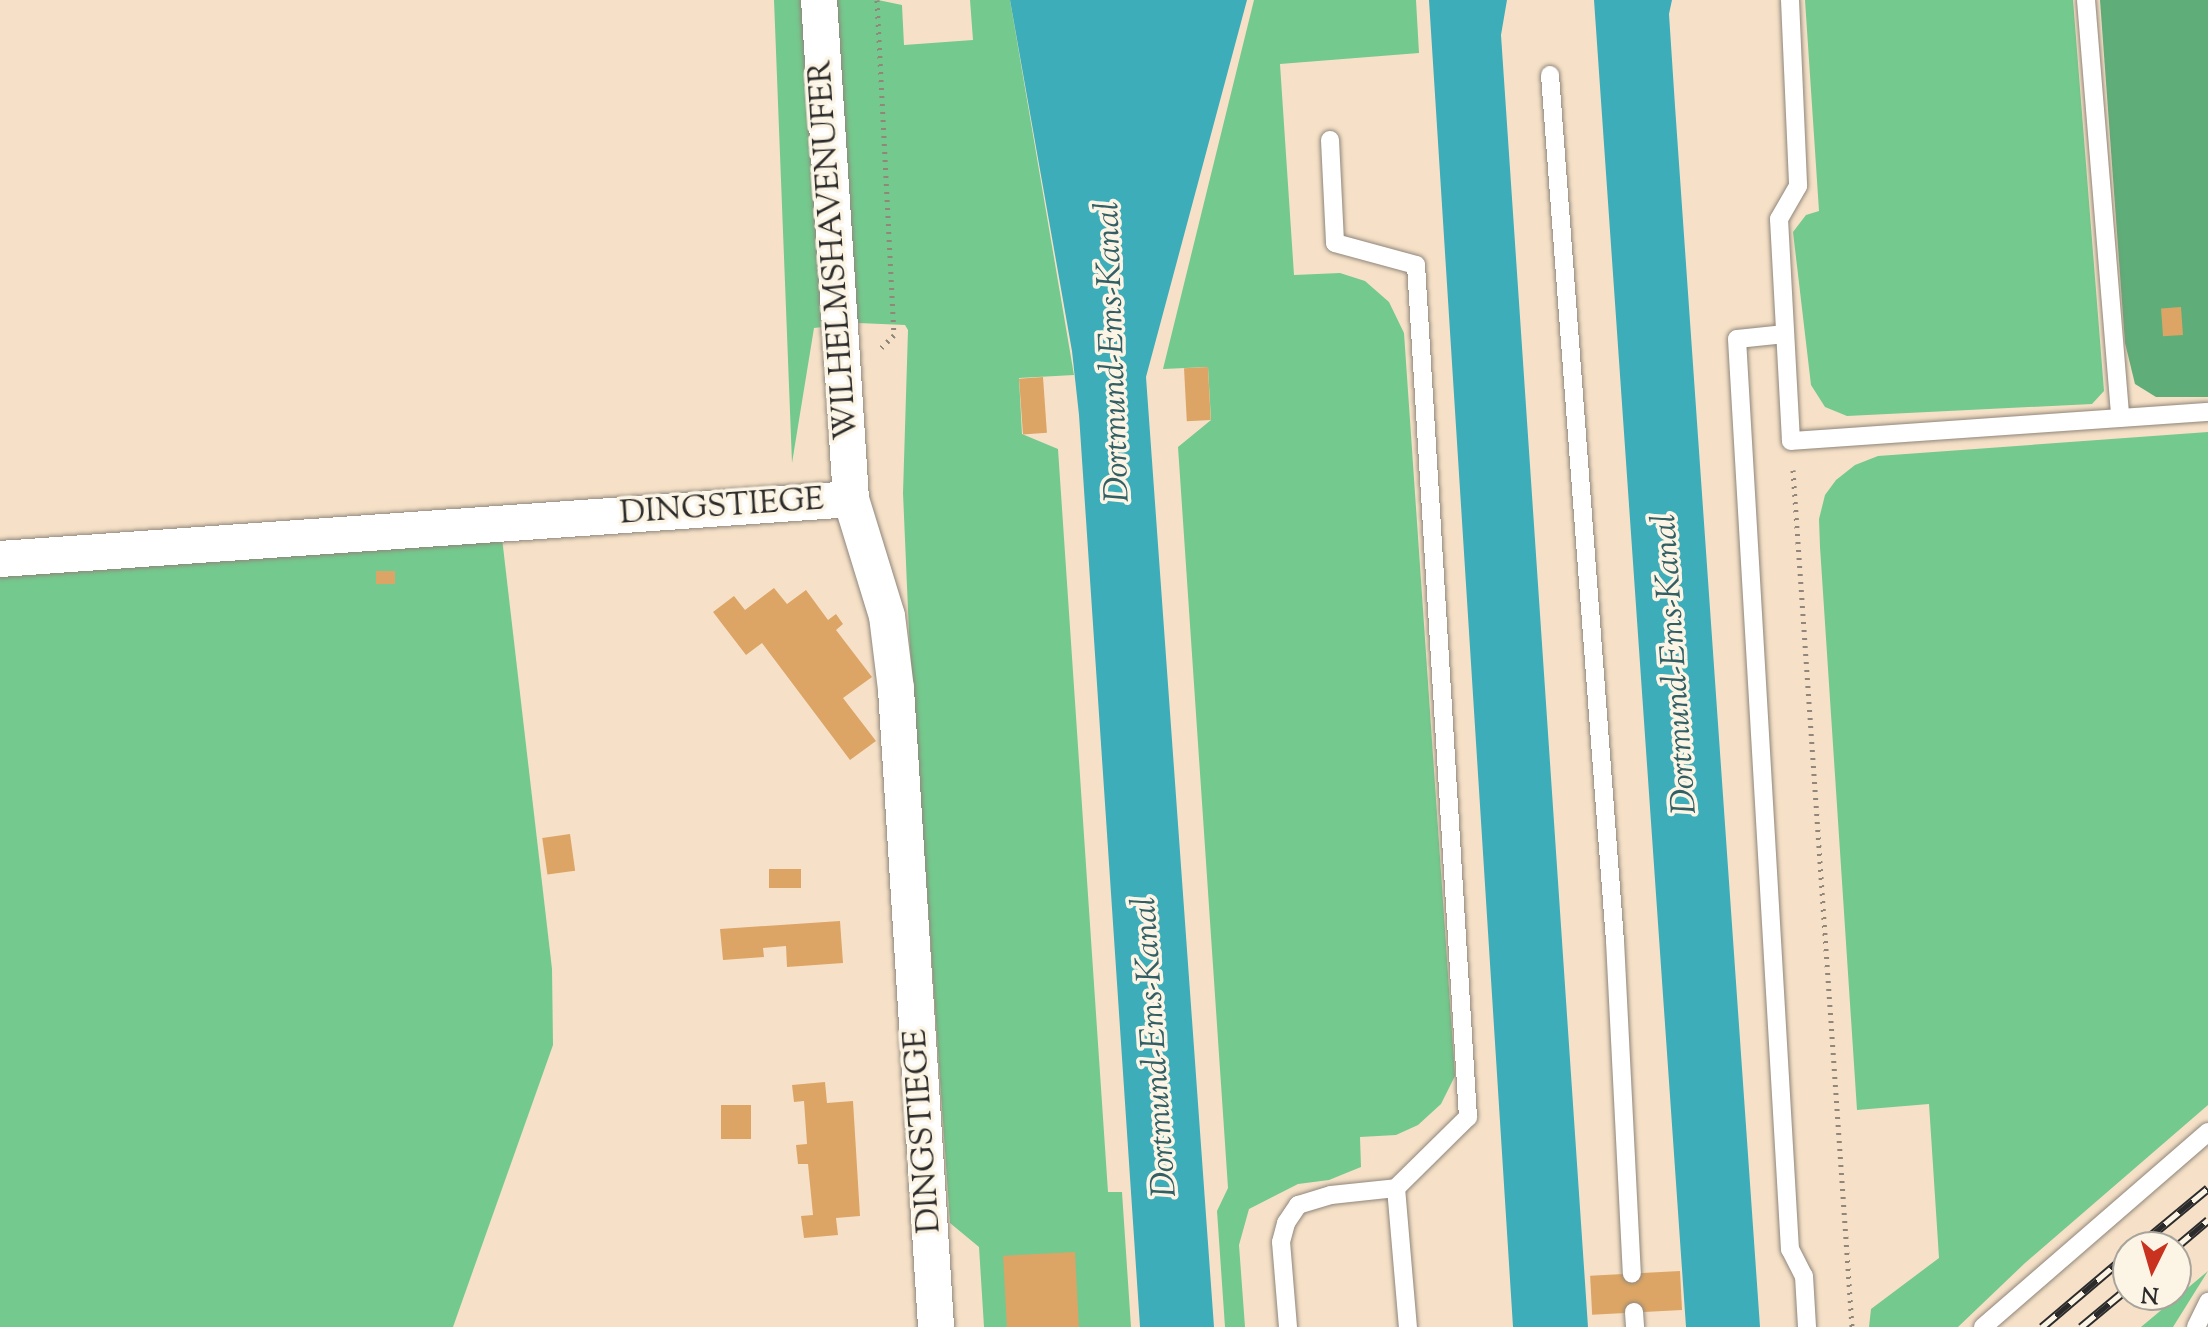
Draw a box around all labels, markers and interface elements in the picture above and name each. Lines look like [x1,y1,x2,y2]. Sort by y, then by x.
street label: WILHELMSHAVENUFER [803,59,867,441]
water label: Dortmund-Ems-Kanal [1088,201,1140,503]
street label: DINGSTIEGE [619,482,825,534]
water label: Dortmund-Ems-Kanal [1645,512,1707,816]
water label: Dortmund-Ems-Kanal [1125,895,1187,1199]
street label: DINGSTIEGE [898,1028,950,1234]
north arrow [2112,1231,2192,1311]
text: N [2140,1276,2160,1310]

